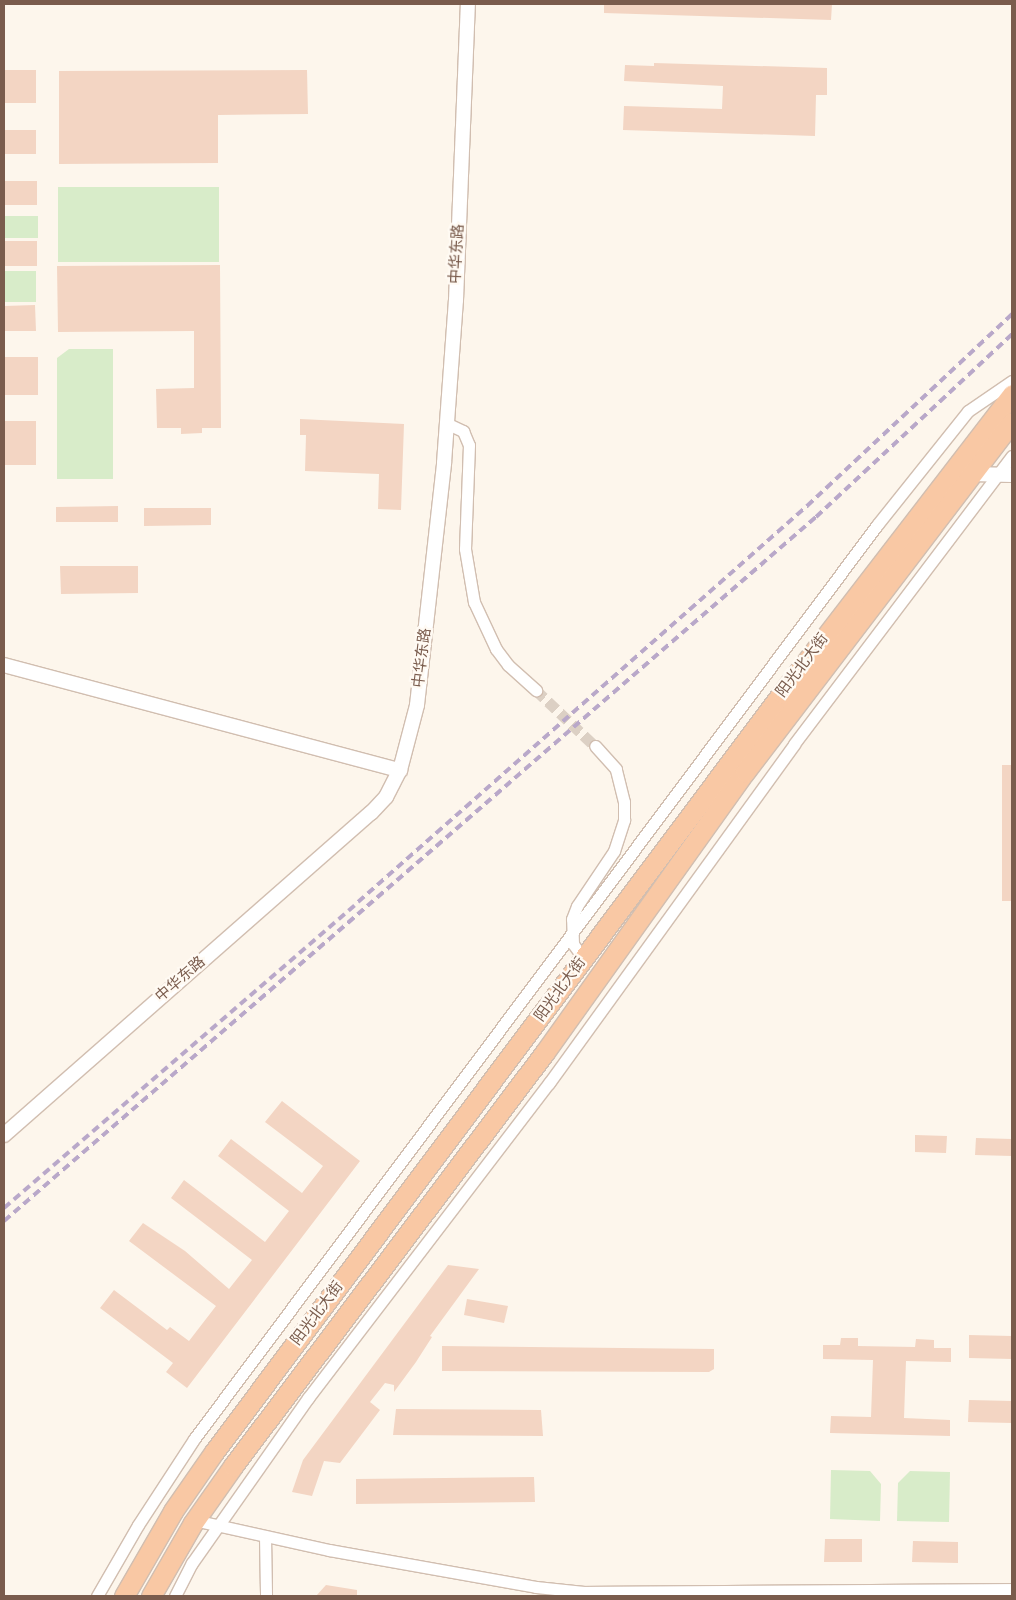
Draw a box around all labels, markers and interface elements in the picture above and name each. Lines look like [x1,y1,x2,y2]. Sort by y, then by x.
street label: 中华东路 [447,224,469,284]
street label: 中华东路 [410,627,436,689]
street label: 阳光北大街 [773,631,833,701]
street label: 中华东路 [152,954,210,1006]
street label: 阳光北大街 [532,954,590,1026]
street label: 阳光北大街 [288,1279,348,1349]

